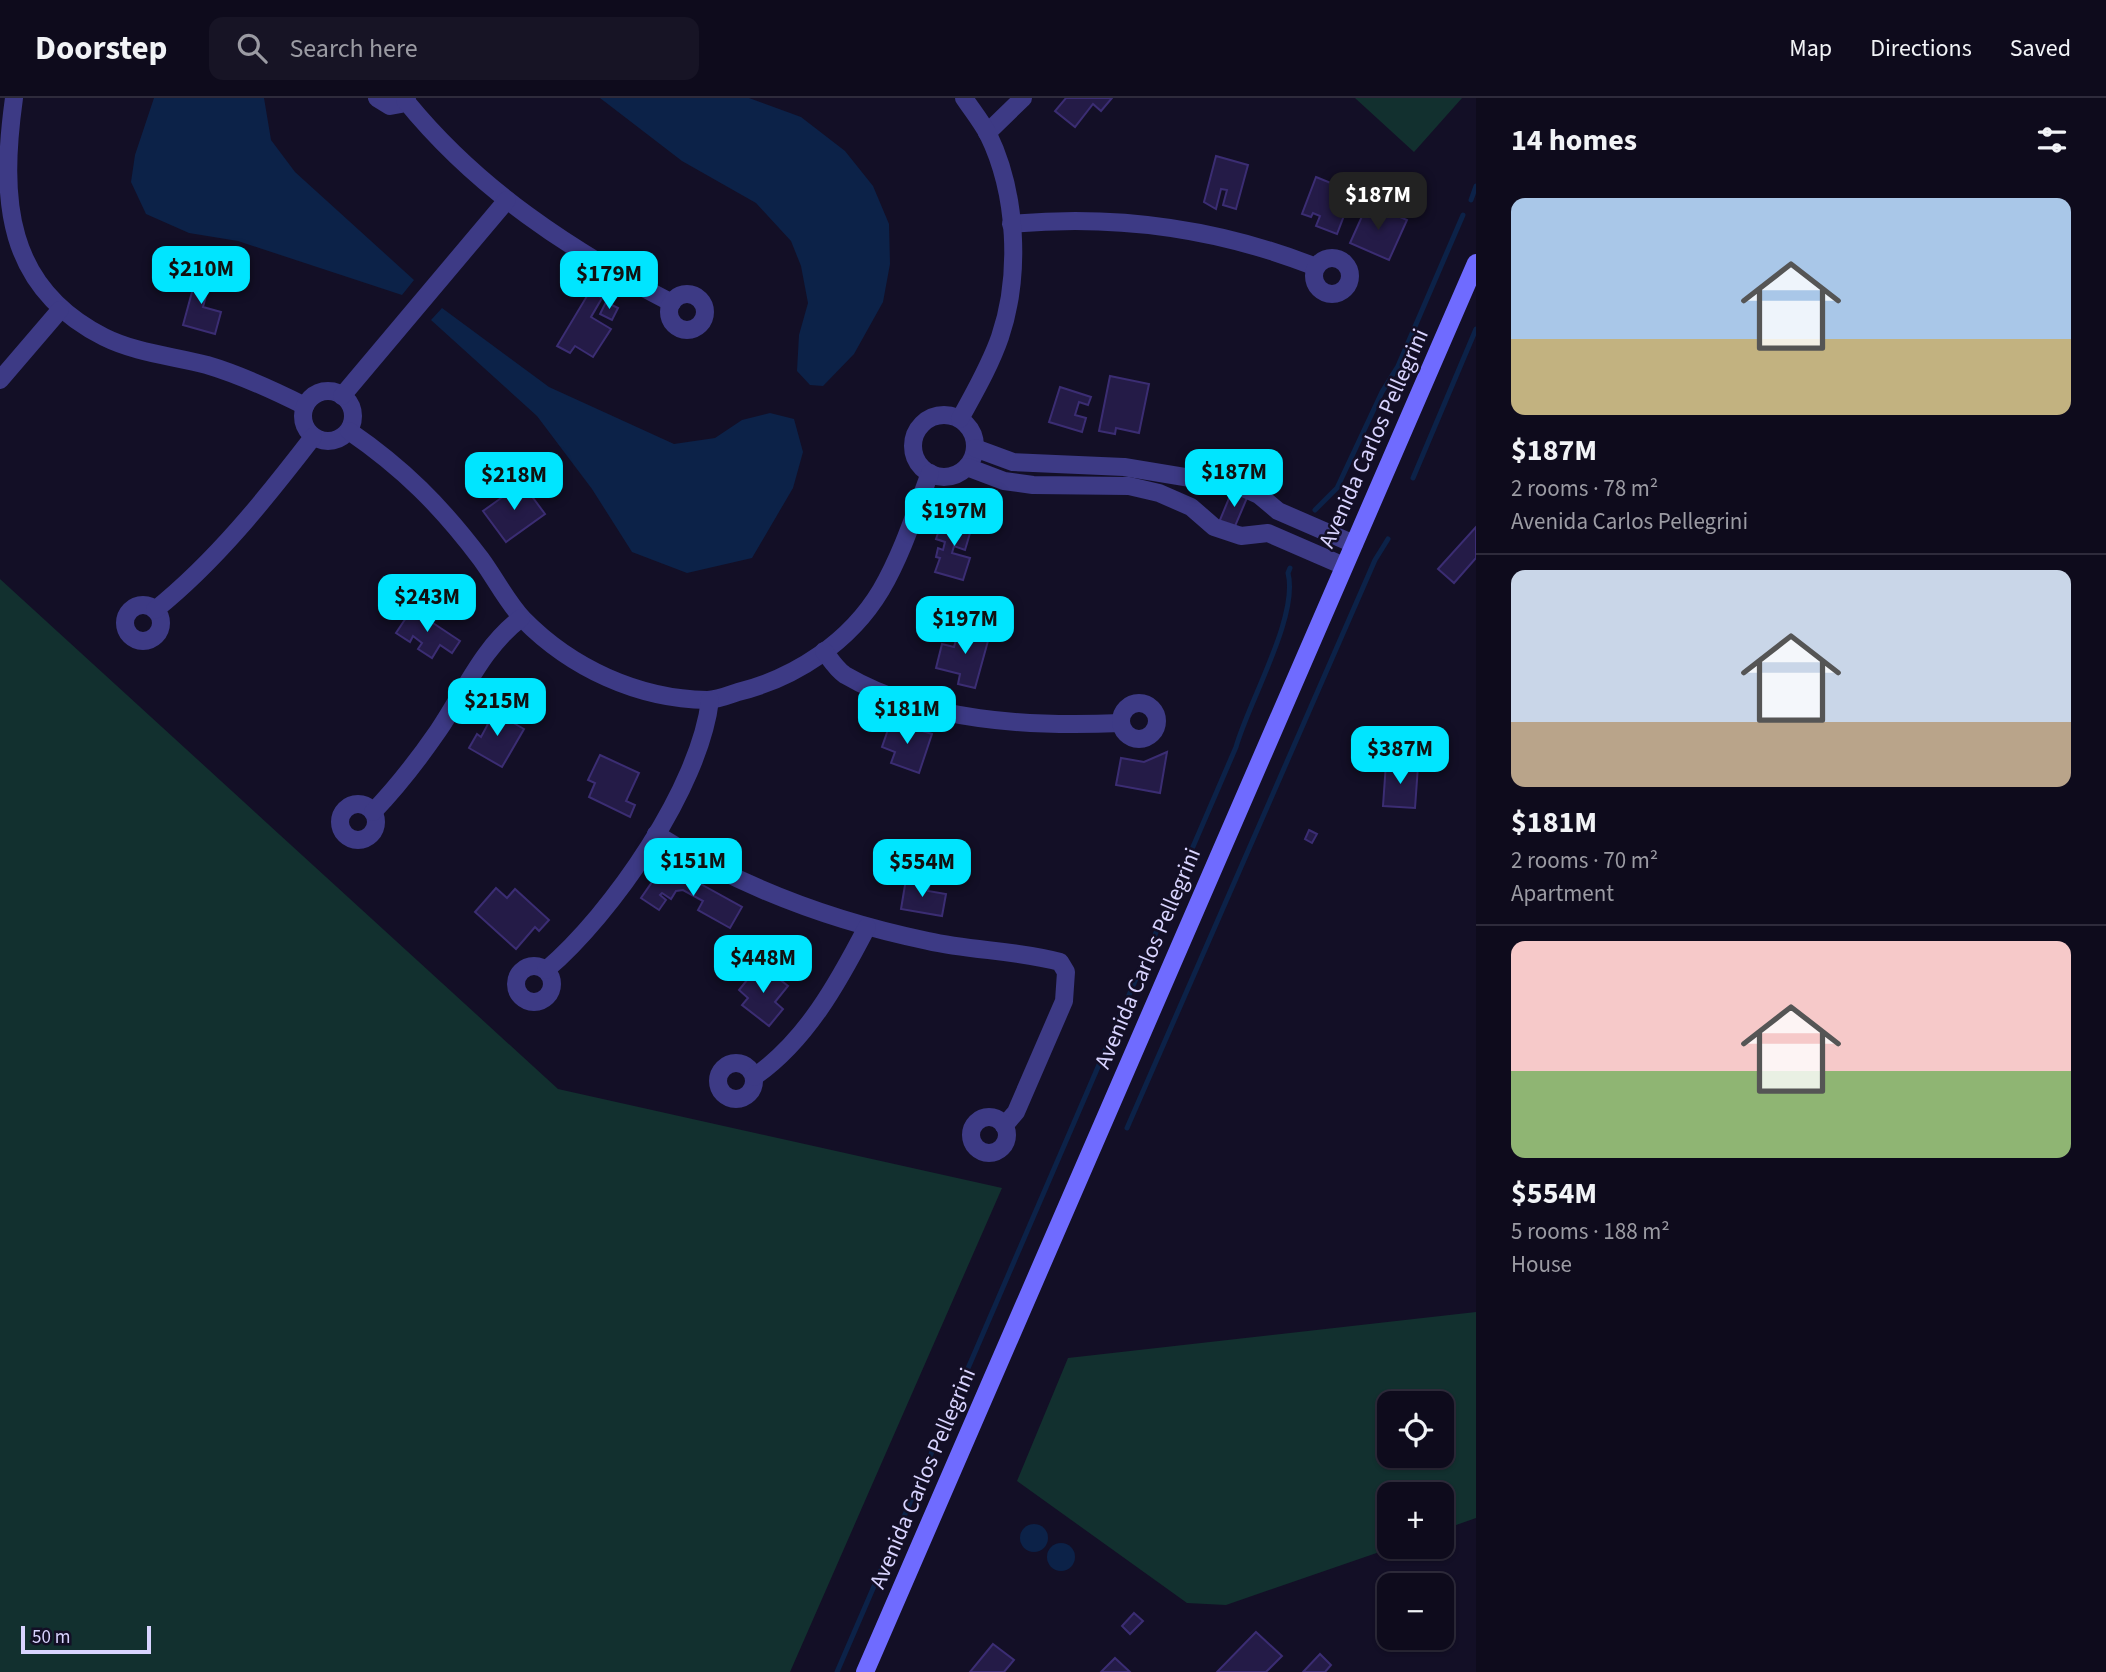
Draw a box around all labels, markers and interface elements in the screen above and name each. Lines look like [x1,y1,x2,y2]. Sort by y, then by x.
search box [209,17,699,80]
text: Doorstep [35,25,167,72]
icon: search [233,29,271,67]
text: Search here [289,30,418,67]
text: Map [1789,31,1832,66]
text: Directions [1870,31,1972,66]
text: Saved [2010,31,2071,66]
text: 14 homes [1511,119,1637,162]
icon: filters [2033,121,2071,159]
pin: $187M [1329,172,1427,232]
text: $187M [1345,178,1411,211]
icon: home [1728,243,1854,369]
pin: $210M [152,246,250,306]
text: $210M [168,252,234,285]
pin: $179M [560,252,658,311]
text: $179M [576,257,642,290]
street label: Avenida Carlos Pellegrini [1310,323,1437,553]
text: $187M [1511,429,1597,472]
pin: $187M [1185,450,1283,509]
pin: $218M [465,452,563,512]
text: $187M [1201,455,1267,488]
text: $218M [481,458,547,491]
text: 2 rooms · 78 m² [1511,472,1658,505]
pin: $197M [905,489,1003,548]
text: $197M [921,494,987,527]
text: Avenida Carlos Pellegrini [1511,505,1748,538]
pin: $243M [378,574,476,634]
text: $243M [394,580,460,613]
pin: $197M [916,596,1014,656]
text: $197M [932,602,998,635]
icon: home [1728,615,1854,741]
pin: $215M [448,678,546,738]
text: $215M [464,684,530,717]
pin: $181M [858,686,956,746]
text: $181M [874,692,940,725]
pin: $387M [1351,726,1449,786]
text: $387M [1367,732,1433,765]
text: $181M [1511,801,1597,844]
pin: $151M [644,838,742,898]
pin: $554M [873,840,971,899]
street label: Avenida Carlos Pellegrini [1086,843,1209,1074]
text: $151M [660,844,726,877]
text: 2 rooms · 70 m² [1511,844,1658,877]
text: $554M [889,845,955,878]
text: Apartment [1511,877,1614,910]
pin: $448M [714,936,812,995]
text: $448M [730,941,796,974]
icon: home [1728,986,1854,1112]
text: $554M [1511,1172,1597,1215]
text: 5 rooms · 188 m² [1511,1215,1670,1248]
text: House [1511,1248,1572,1281]
street label: Avenida Carlos Pellegrini [861,1363,984,1594]
map controls [1377,1391,1454,1650]
button: locate [1377,1391,1454,1468]
button: + [1377,1482,1454,1559]
button: − [1377,1573,1454,1650]
scale bar [21,1623,150,1655]
text: 50 m [32,1624,70,1651]

